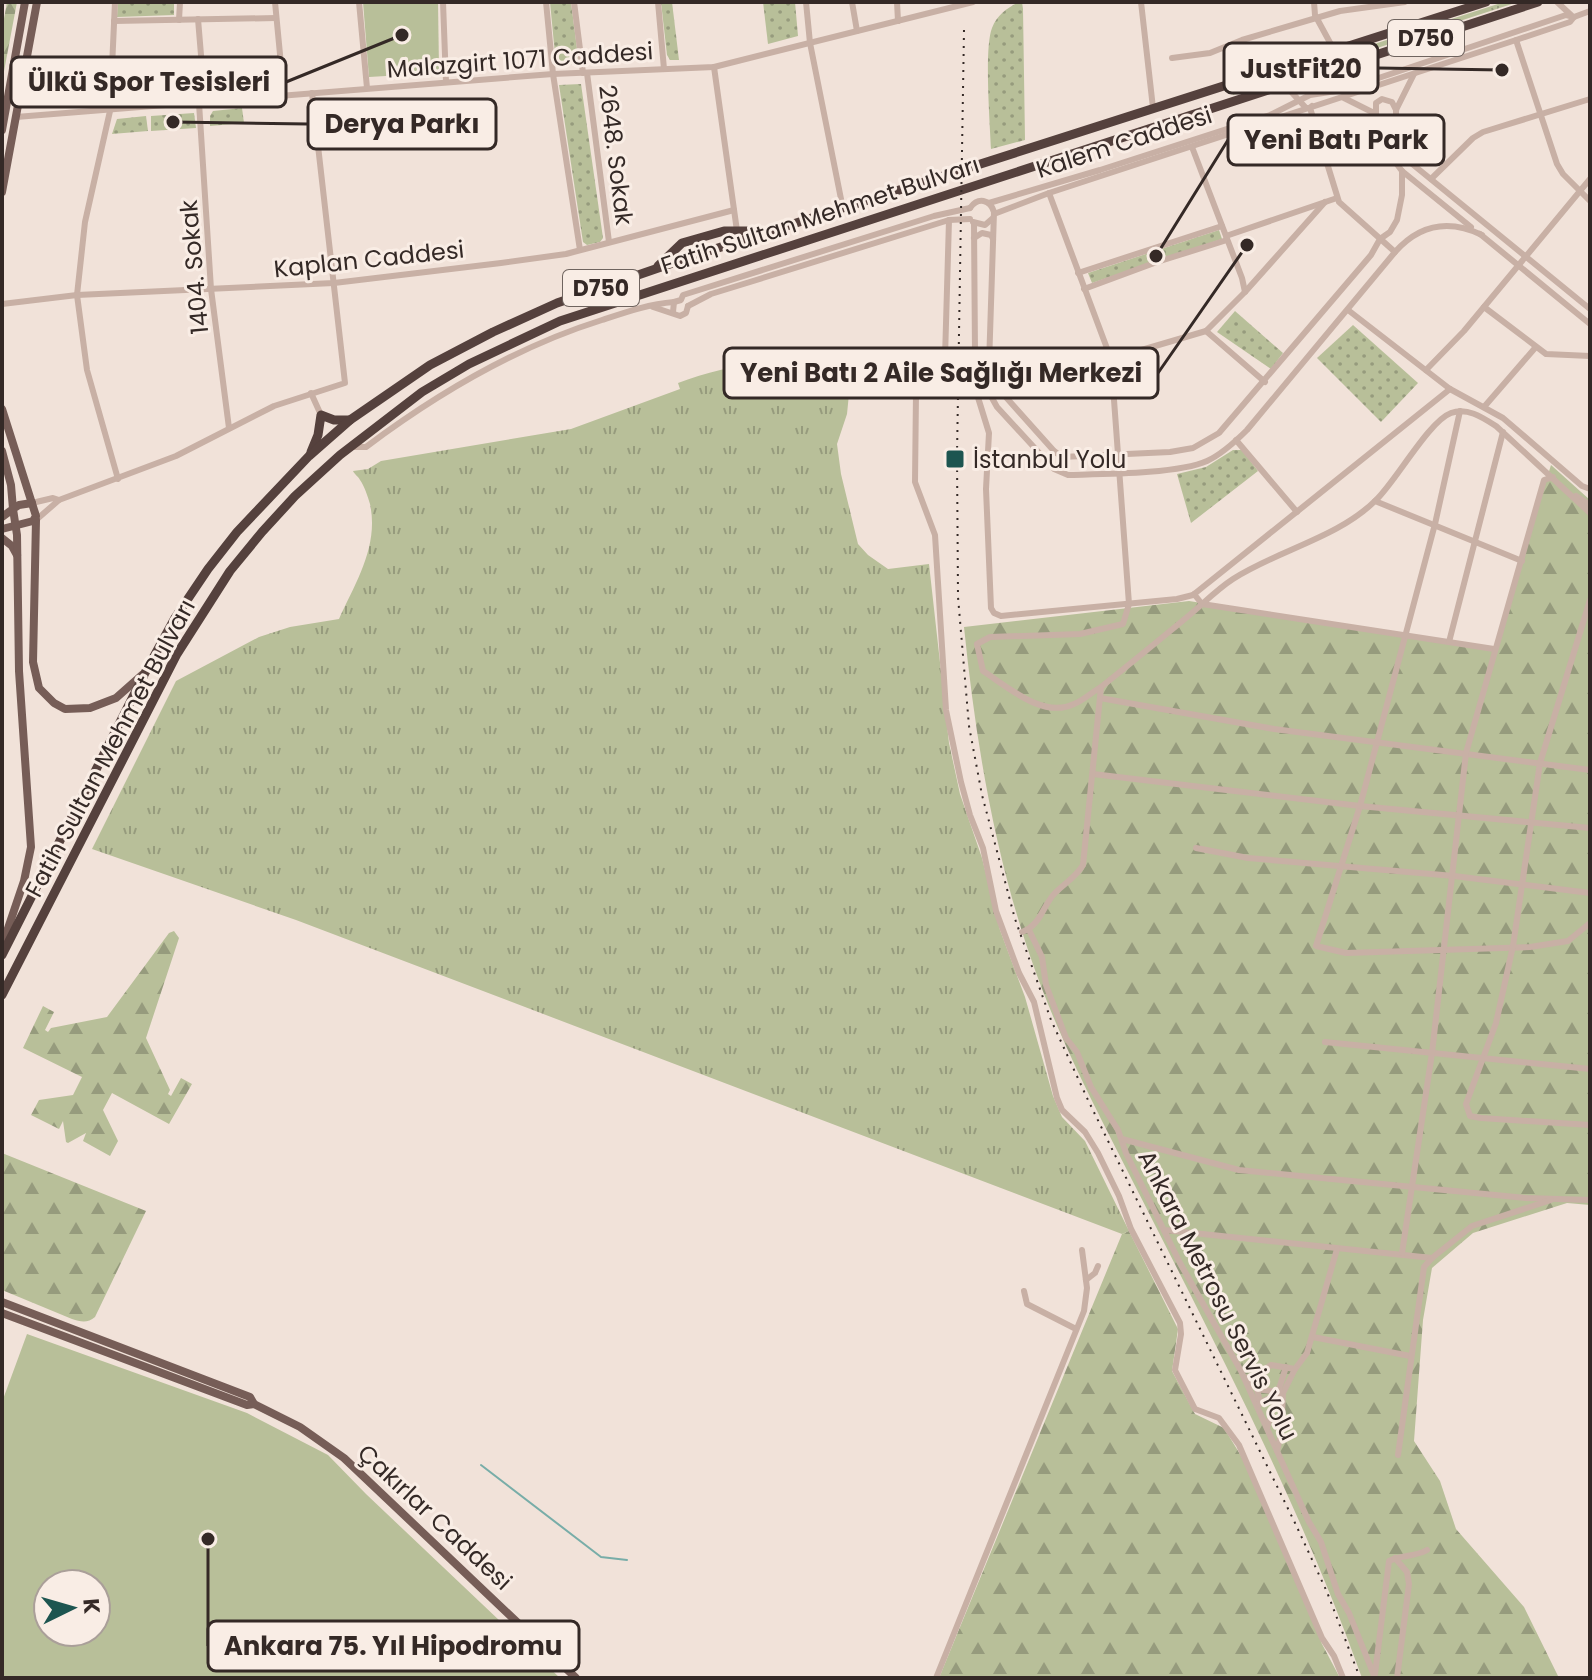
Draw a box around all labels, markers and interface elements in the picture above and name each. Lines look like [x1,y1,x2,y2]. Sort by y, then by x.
road number: D750 [1388,20,1464,56]
street label: Malazgirt 1071 Caddesi [386,34,654,86]
callout: JustFit20 [1224,43,1378,93]
text: JustFit20 [1240,51,1362,87]
callout: Ülkü Spor Tesisleri [11,57,286,107]
text: Ülkü Spor Tesisleri [28,64,270,100]
street label: 2648. Sokak [591,83,641,228]
street label: Kalem Caddesi [1032,98,1216,186]
callout: Derya Parkı [308,99,496,149]
text: Derya Parkı [324,106,480,142]
callout: Yeni Batı Park [1228,115,1444,165]
text: Yeni Batı Park [1244,122,1428,158]
street label: Fatih Sultan Mehmet Bulvarı [657,148,983,282]
street label: 1404. Sokak [172,198,216,336]
street label: Kaplan Caddesi [272,233,466,285]
road number: D750 [563,270,639,306]
callout: Yeni Batı 2 Aile Sağlığı Merkezi [724,348,1158,398]
text: Yeni Batı 2 Aile Sağlığı Merkezi [740,355,1142,391]
place label: İstanbul Yolu [973,443,1126,476]
marker: İstanbul Yolu [944,448,966,470]
street label: Fatih Sultan Mehmet Bulvarı [17,593,203,903]
street label: Ankara Metrosu Servis Yolu [1130,1144,1306,1446]
street label: Çakırlar Caddesi [351,1437,519,1597]
north arrow [32,1568,112,1648]
text: K [75,1597,108,1615]
callout: Ankara 75. Yıl Hipodromu [208,1621,579,1671]
text: Ankara 75. Yıl Hipodromu [224,1628,562,1664]

